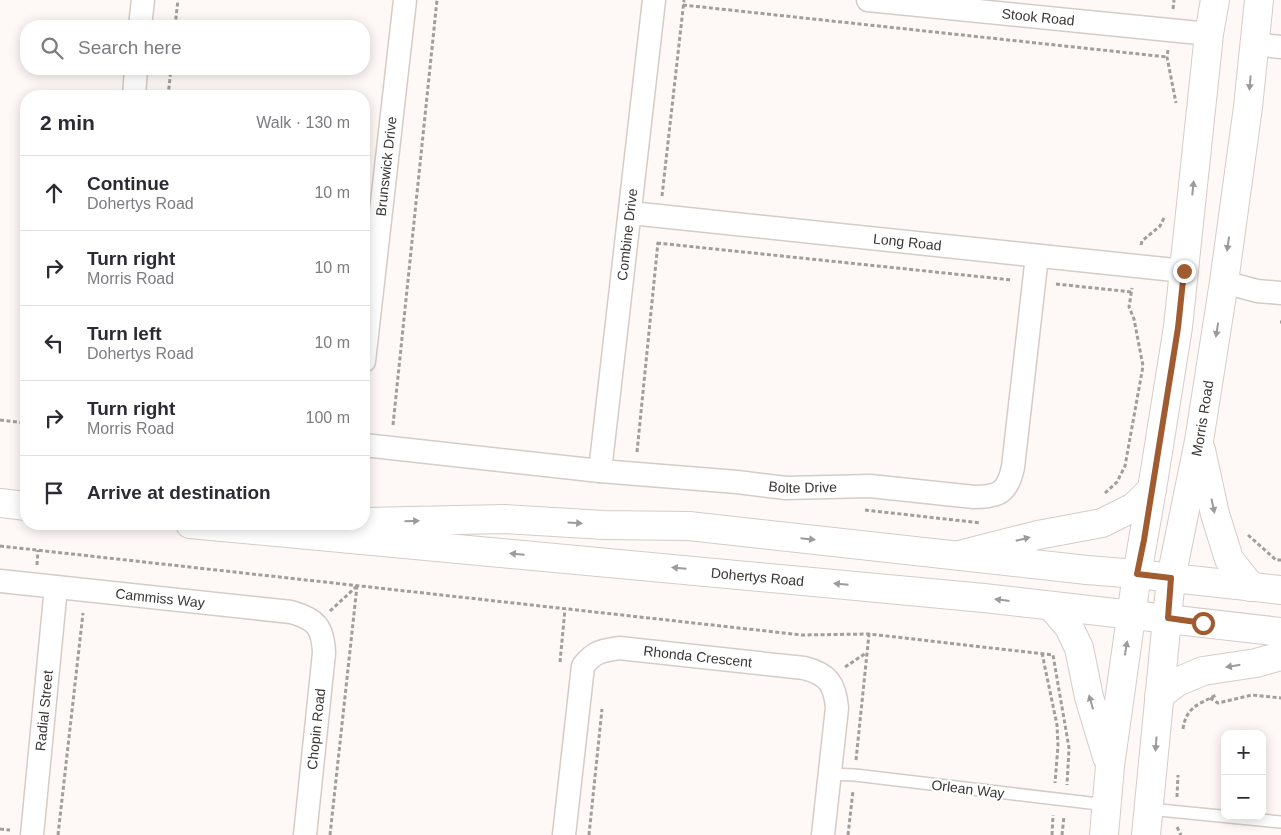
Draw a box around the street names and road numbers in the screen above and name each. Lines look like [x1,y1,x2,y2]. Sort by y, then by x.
street label: Stook Road [1001,5,1075,29]
street label: Brunswick Drive [373,115,400,217]
street label: Combine Drive [614,187,640,282]
street label: Long Road [873,230,942,254]
street label: Morris Road [1188,379,1216,458]
street label: Bolte Drive [768,478,837,496]
street label: Dohertys Road [710,565,805,589]
street label: Cammiss Way [115,585,206,611]
street label: Rhonda Crescent [643,643,753,670]
street label: Radial Street [32,669,56,752]
street label: Chopin Road [304,688,328,770]
street label: Orlean Way [931,777,1005,801]

